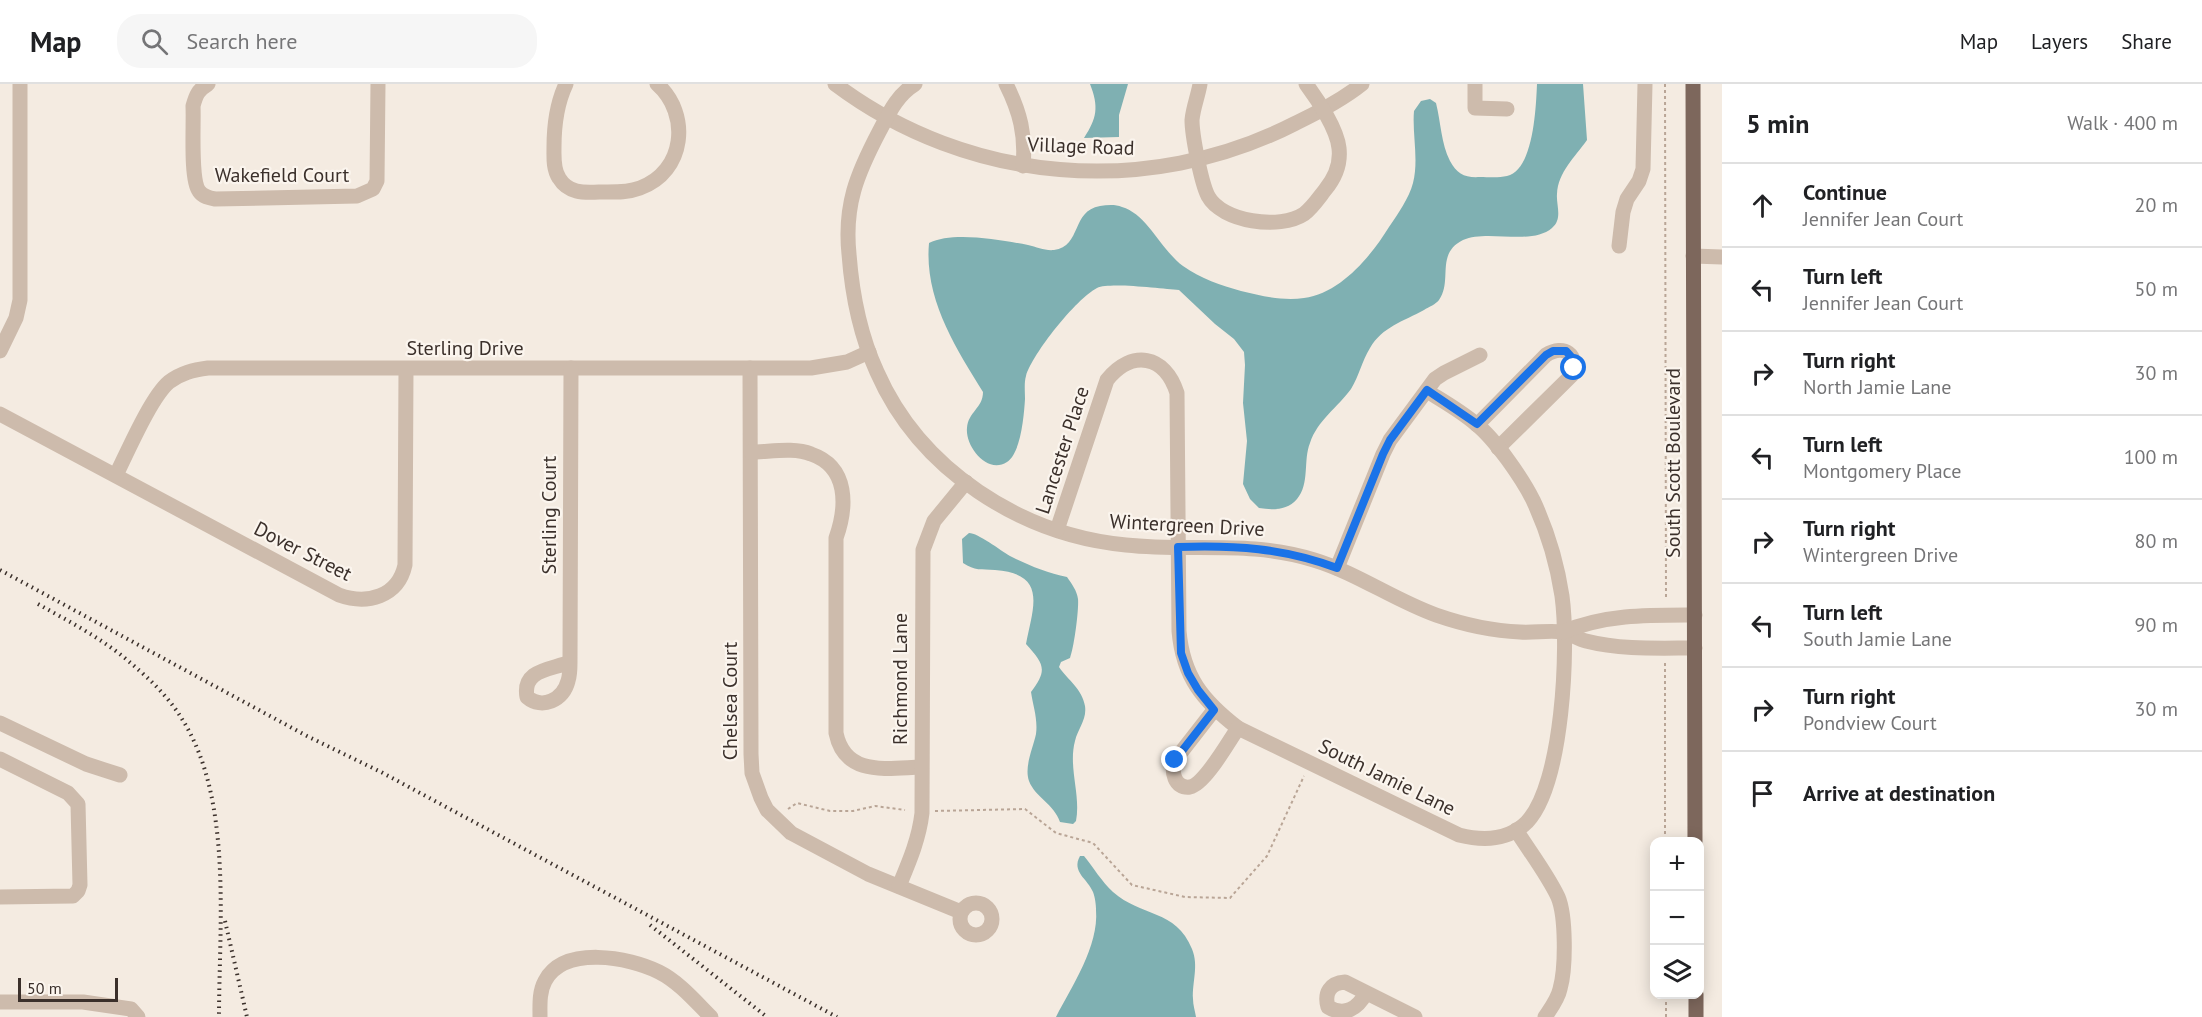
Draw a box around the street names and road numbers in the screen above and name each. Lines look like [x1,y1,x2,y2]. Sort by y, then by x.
street label: Village Road [1026,131,1135,161]
street label: Wakefield Court [215,162,349,188]
street label: Sterling Drive [406,335,524,361]
street label: South Scott Boulevard [1660,368,1686,558]
street label: Lancester Place [1029,383,1095,517]
street label: Sterling Court [536,455,562,574]
street label: Wintergreen Drive [1109,508,1265,542]
street label: Dover Street [250,515,356,587]
street label: Richmond Lane [887,613,913,745]
street label: Chelsea Court [717,641,743,760]
street label: South Jamie Lane [1314,733,1460,821]

